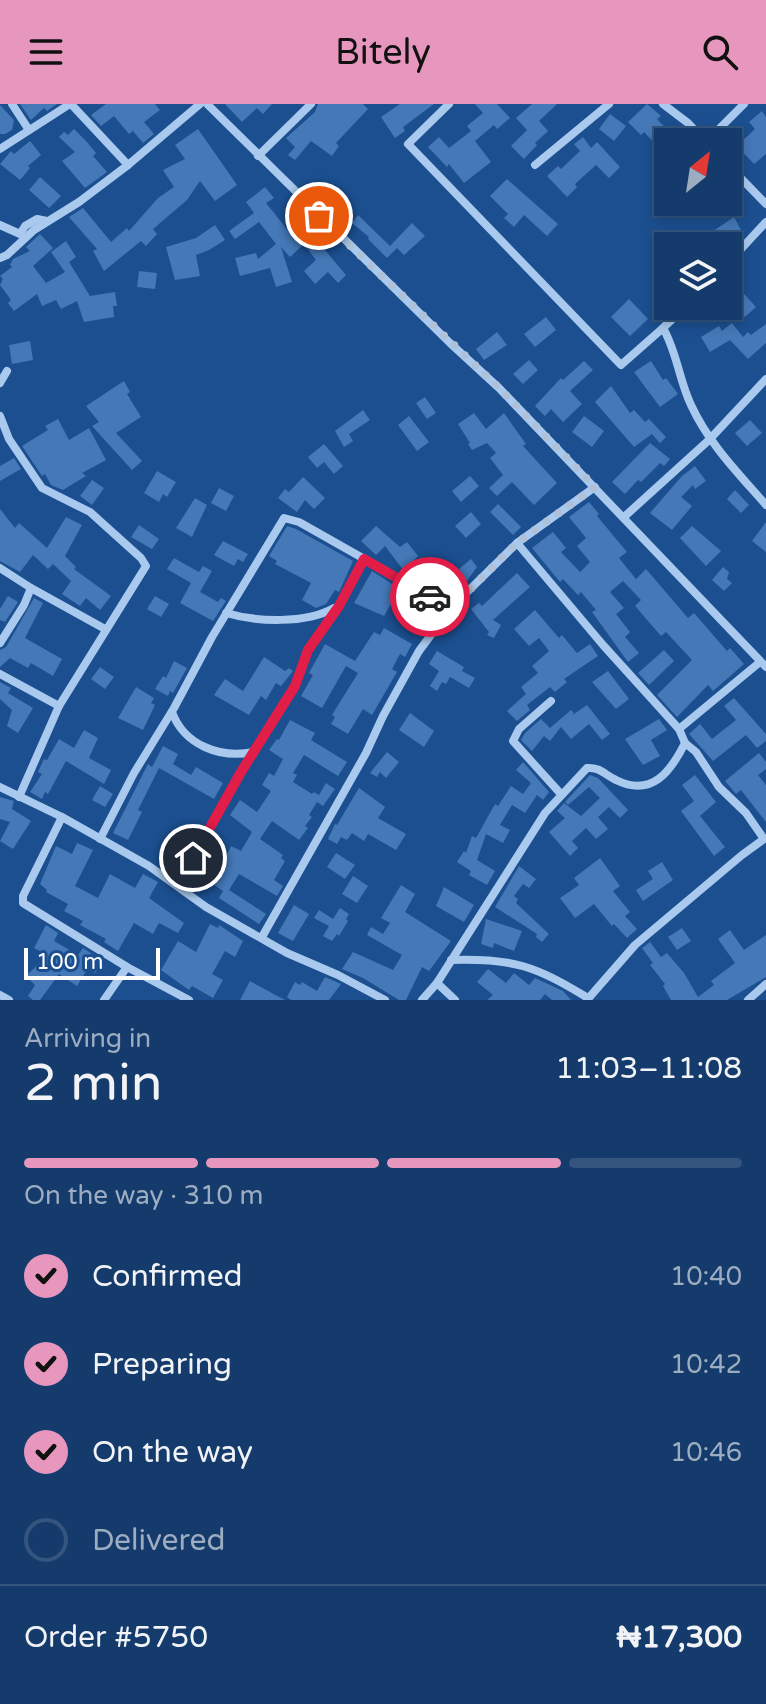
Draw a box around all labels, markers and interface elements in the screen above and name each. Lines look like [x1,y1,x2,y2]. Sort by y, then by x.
icon: menu [24,30,68,74]
icon: search [698,30,742,74]
text: Bitely [335,31,431,74]
north arrow [654,128,742,216]
map controls [654,128,742,320]
pin [285,182,353,250]
icon: bag [297,194,341,238]
button: layers [654,232,742,320]
courier [390,557,470,637]
icon: car [408,575,452,619]
pin [159,824,227,892]
icon: home [171,836,215,880]
scale bar [24,944,160,980]
text: 100 m [36,949,103,975]
text: Arriving in [24,1023,151,1054]
text: 11:03–11:08 [555,1050,742,1087]
text: 2 min [24,1052,163,1115]
text: On the way · 310 m [24,1180,263,1211]
icon: check [24,1254,68,1298]
text: Confirmed [92,1258,243,1295]
text: 10:40 [670,1261,742,1292]
icon: check [24,1342,68,1386]
text: Preparing [92,1346,232,1383]
text: 10:42 [670,1349,742,1380]
icon: check [24,1430,68,1474]
text: On the way [92,1434,253,1471]
text: 10:46 [670,1437,742,1468]
text: Delivered [92,1522,226,1559]
text: Order #5750 [24,1619,208,1656]
text: ₦17,300 [616,1619,742,1656]

